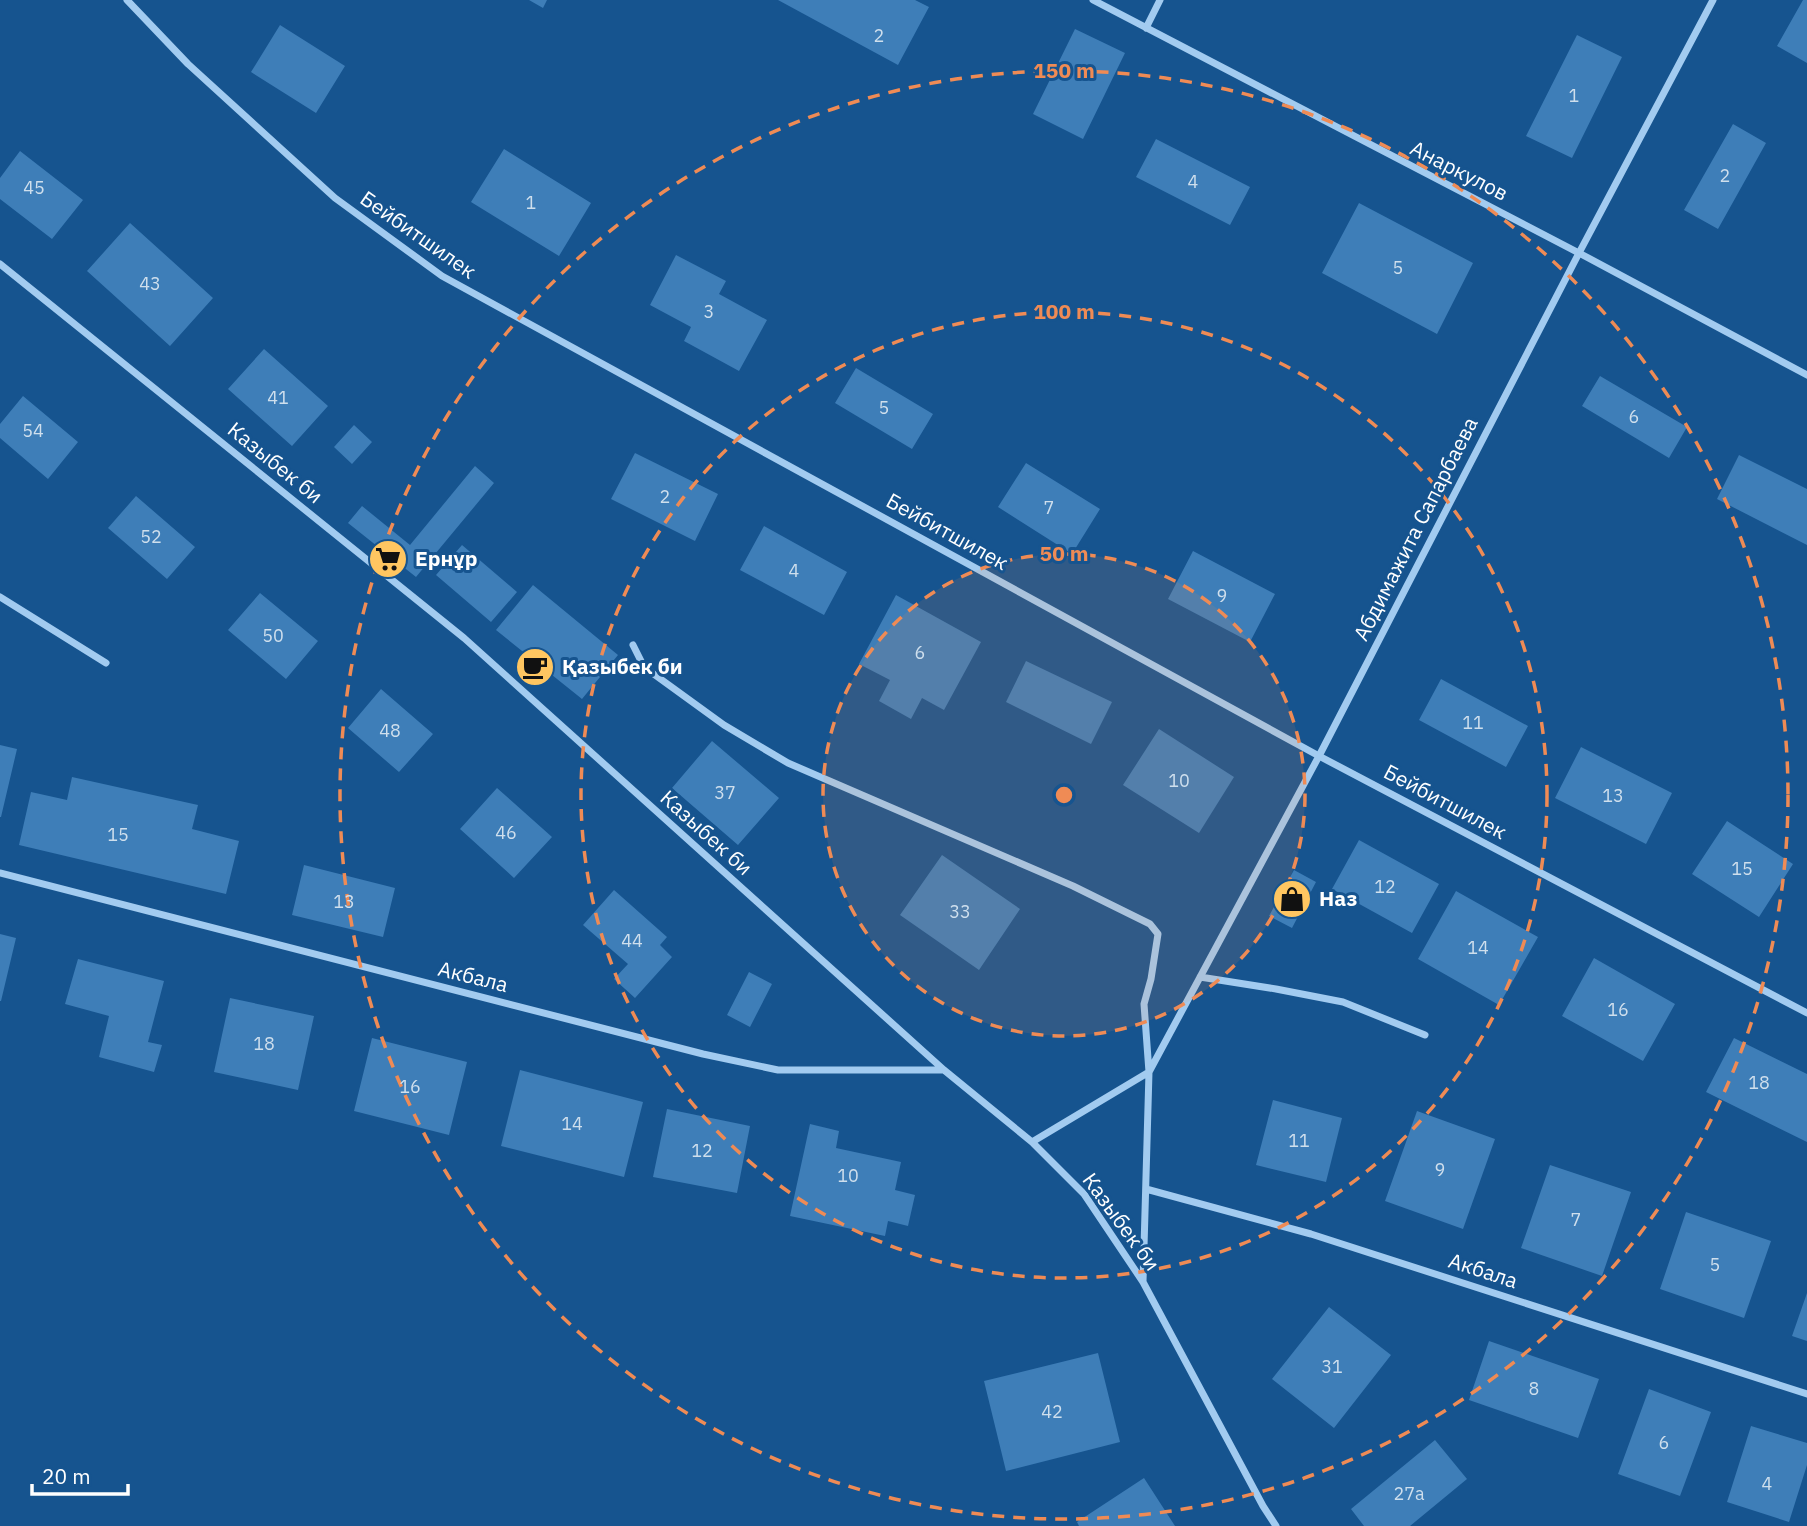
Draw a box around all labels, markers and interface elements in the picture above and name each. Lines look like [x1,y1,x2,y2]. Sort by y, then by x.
house number: 2 [874,24,884,47]
text: 150 m [1033,56,1095,84]
house number: 1 [1569,84,1579,107]
street label: Анаркулов [1406,134,1513,207]
house number: 2 [1720,164,1730,187]
house number: 4 [1188,170,1199,193]
house number: 45 [23,176,45,199]
street label: Бейбитшилек [355,184,482,284]
house number: 1 [526,191,536,214]
house number: 5 [1393,256,1403,279]
house number: 43 [139,272,161,295]
text: 100 m [1033,297,1095,325]
house number: 3 [704,300,714,323]
house number: 41 [267,386,289,409]
house number: 5 [879,396,889,419]
house number: 6 [1629,405,1639,428]
street label: Абдимажита Сапарбаева [1346,412,1484,645]
street label: Казыбек би [222,415,329,509]
house number: 54 [22,419,44,442]
house number: 2 [660,485,670,508]
street label: Бейбитшилек [881,486,1013,576]
house number: 7 [1044,496,1054,519]
house number: 52 [140,525,162,548]
supermarket icon: Ернұр [367,538,409,580]
text: 50 m [1040,539,1088,567]
place label: Ернұр [415,544,477,572]
house number: 4 [789,559,800,582]
house number: 9 [1217,584,1227,607]
house number: 50 [262,624,284,647]
house number: 6 [915,641,925,664]
cafe icon: Қазыбек би [514,646,556,688]
place label: Қазыбек би [562,652,683,680]
house number: 11 [1462,711,1484,734]
house number: 48 [379,719,401,742]
street label: Бейбитшилек [1379,757,1512,845]
house number: 10 [1168,769,1190,792]
house number: 37 [714,781,736,804]
street label: Казыбек би [655,783,759,881]
centre of rings [1052,783,1076,807]
house number: 13 [1602,784,1624,807]
house number: 46 [495,821,517,844]
house number: 15 [107,823,129,846]
house number: 15 [1731,857,1753,880]
house number: 12 [1374,875,1396,898]
shop icon: Наз [1271,878,1313,920]
place label: Наз [1319,884,1357,912]
house number: 13 [333,890,355,913]
house number: 33 [949,900,971,923]
house number: 44 [621,929,643,952]
house number: 14 [1467,936,1489,959]
street label: Акбала [435,954,511,998]
house number: 16 [1607,998,1629,1021]
house number: 18 [253,1032,275,1055]
house number: 18 [1748,1071,1770,1094]
house number: 16 [399,1075,421,1098]
house number: 14 [561,1112,583,1135]
house number: 11 [1288,1129,1310,1152]
house number: 12 [691,1139,713,1162]
house number: 9 [1435,1158,1445,1181]
house number: 10 [837,1164,859,1187]
street label: Казыбек би [1077,1167,1167,1276]
house number: 7 [1571,1208,1581,1231]
street label: Акбала [1445,1246,1522,1294]
house number: 5 [1710,1253,1720,1276]
house number: 31 [1321,1355,1343,1378]
house number: 8 [1529,1377,1539,1400]
house number: 42 [1041,1400,1063,1423]
house number: 6 [1659,1431,1669,1454]
scale bar [32,1452,128,1496]
text: 20 m [42,1462,91,1490]
house number: 4 [1762,1472,1773,1495]
house number: 27а [1393,1482,1425,1505]

